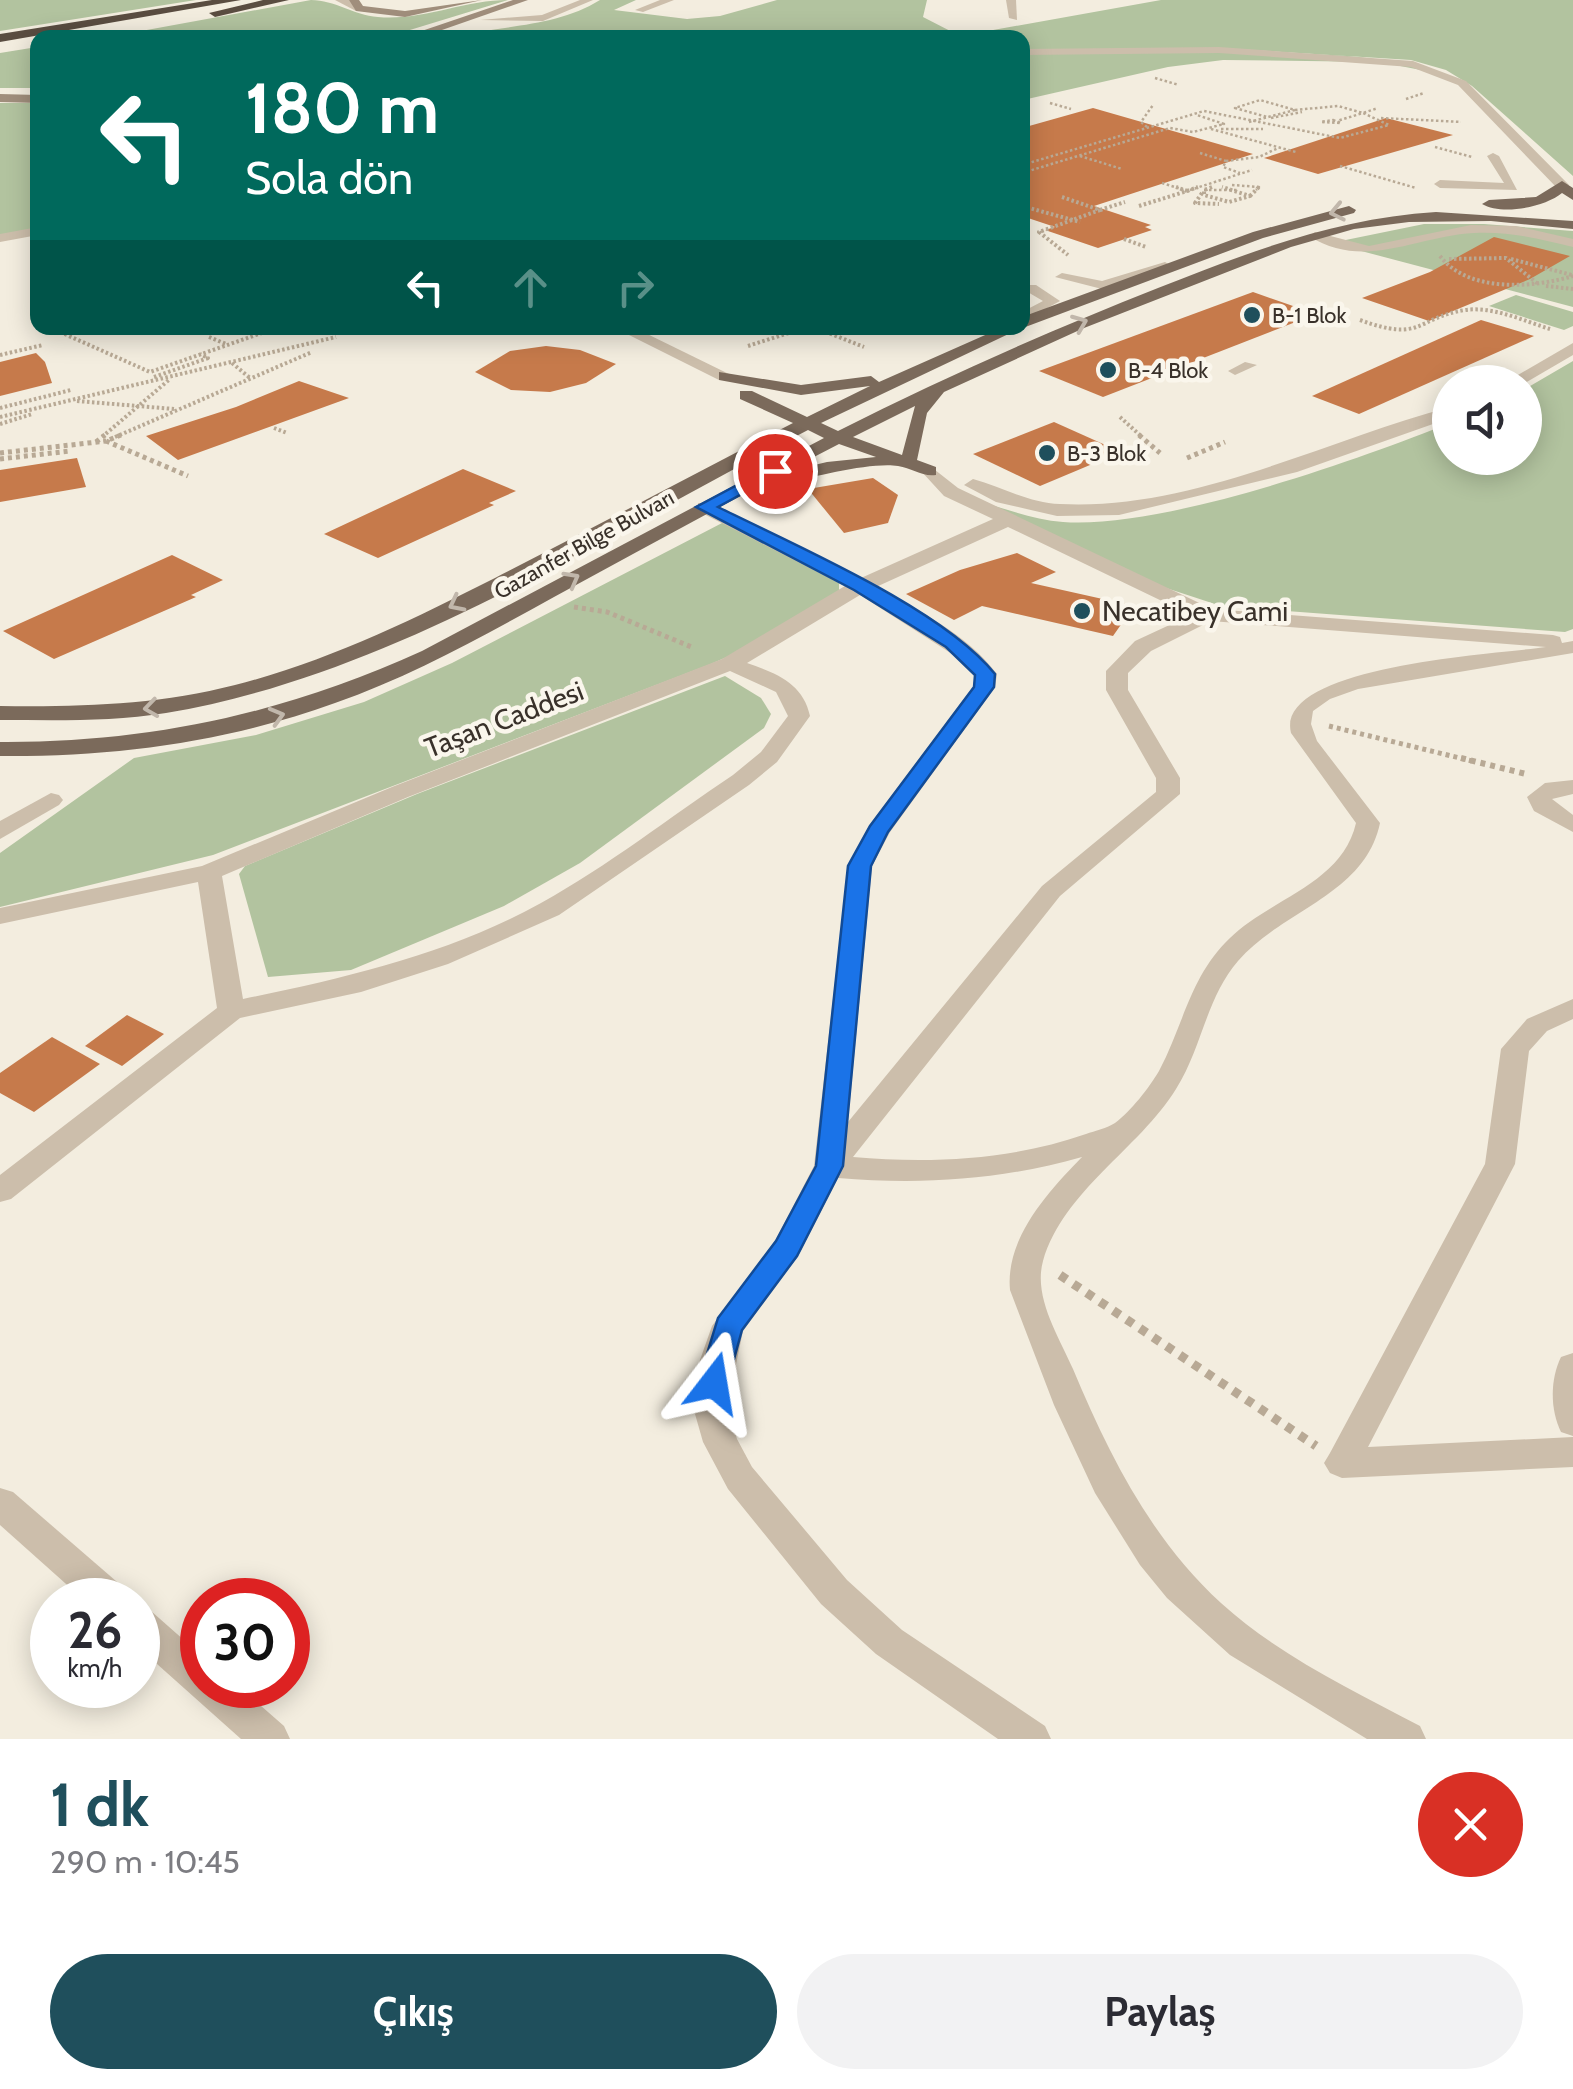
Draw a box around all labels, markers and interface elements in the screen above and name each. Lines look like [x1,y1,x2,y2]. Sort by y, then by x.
text: 180 m [245,65,439,151]
icon: left [80,70,210,200]
text: Sola dön [245,151,413,205]
one-way arrow [1328,201,1345,222]
icon: left [398,260,453,315]
icon: ahead [503,260,558,315]
icon: right [608,260,663,315]
place label: B-1 Blok [1272,302,1346,329]
marker: B-1 Blok [1241,304,1263,326]
one-way arrow [1070,314,1088,334]
place label: B-4 Blok [1128,357,1208,384]
marker: B-4 Blok [1097,359,1119,381]
map controls [1432,365,1542,475]
button: sound [1432,365,1542,475]
pin [733,429,818,514]
place label: B-3 Blok [1067,440,1146,467]
marker: B-3 Blok [1036,442,1058,464]
icon: arrive [748,444,803,499]
street label: Gazanfer Bilge Bulvarı [490,484,679,605]
one-way arrow [561,572,579,592]
one-way arrow [449,592,467,611]
place label: Necatibey Cami [1102,594,1288,628]
marker: Necatibey Cami [1071,600,1093,622]
street label: Taşan Caddesi [420,673,588,765]
one-way arrow [143,697,159,718]
one-way arrow [268,706,286,727]
position arrow [662,1331,766,1435]
speed limit sign: 30 [180,1578,310,1708]
text: 26 [68,1600,122,1661]
text: km/h [68,1653,122,1683]
text: 1 dk [50,1768,149,1841]
button: close [1418,1772,1523,1877]
text: 290 m · 10:45 [50,1842,240,1881]
button: Çıkış [50,1954,777,2069]
button: Paylaş [797,1954,1523,2069]

